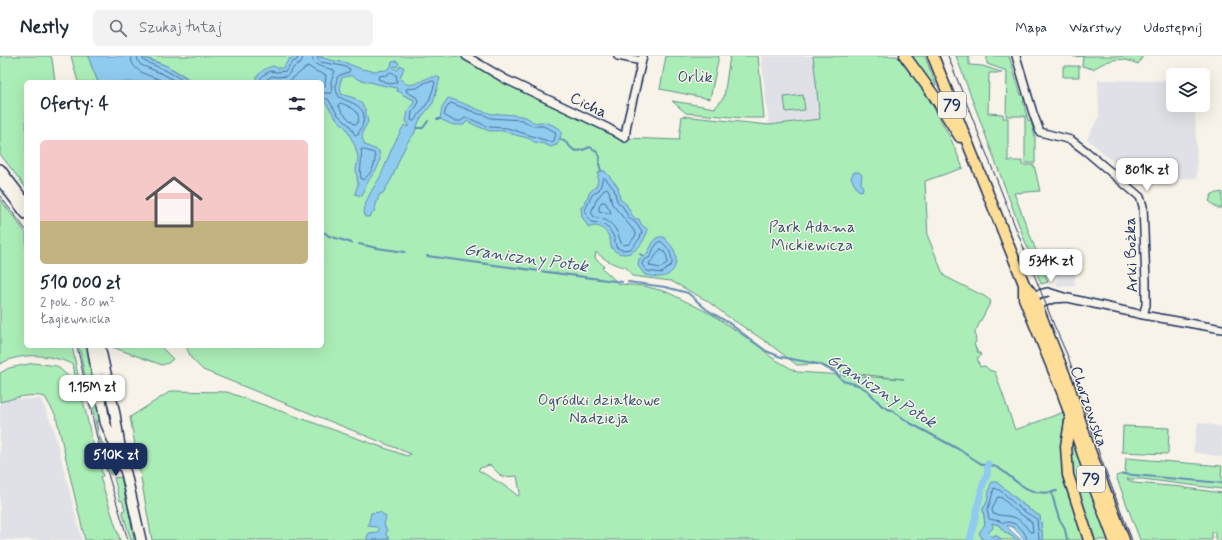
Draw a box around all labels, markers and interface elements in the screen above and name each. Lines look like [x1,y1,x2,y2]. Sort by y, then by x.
search box [93,10,373,46]
text: Nestly [20,15,69,40]
icon: search [107,17,129,39]
text: Szukaj tutaj [139,18,222,38]
text: Mapa [1015,19,1047,37]
text: Warstwy [1069,19,1121,37]
text: Udostępnij [1143,19,1202,37]
park label: Orlik [678,67,712,88]
map controls [1166,68,1210,112]
button: layers [1166,68,1210,112]
street label: Cicha [566,87,610,123]
road number: 79 [938,92,966,118]
text: Oferty: 4 [40,93,109,115]
icon: filters [286,93,308,115]
pin: 801K zł [1110,158,1184,192]
text: 801K zł [1125,162,1169,179]
icon: home [138,166,210,238]
park label: Park Adama Mickiewicza [769,217,855,256]
street label: Arki Bożka [1120,217,1143,293]
water label: Graniczny Potok [463,238,591,278]
pin: 534K zł [1014,249,1088,283]
text: 534K zł [1028,253,1074,270]
text: 510 000 zł [40,272,121,294]
text: 2 pok. · 80 m² [40,294,115,311]
text: Łagiewnicka [40,311,111,328]
water label: Graniczny Potok [823,348,941,434]
street label: Chorzowska [1065,363,1112,450]
pin: 1.15M zł [51,375,133,409]
text: 1.15M zł [68,379,116,396]
park label: Ogródki działkowe Nadzieja [538,390,660,429]
pin: 510K zł [79,443,153,477]
text: 510K zł [93,447,139,464]
road number: 79 [1077,466,1105,492]

